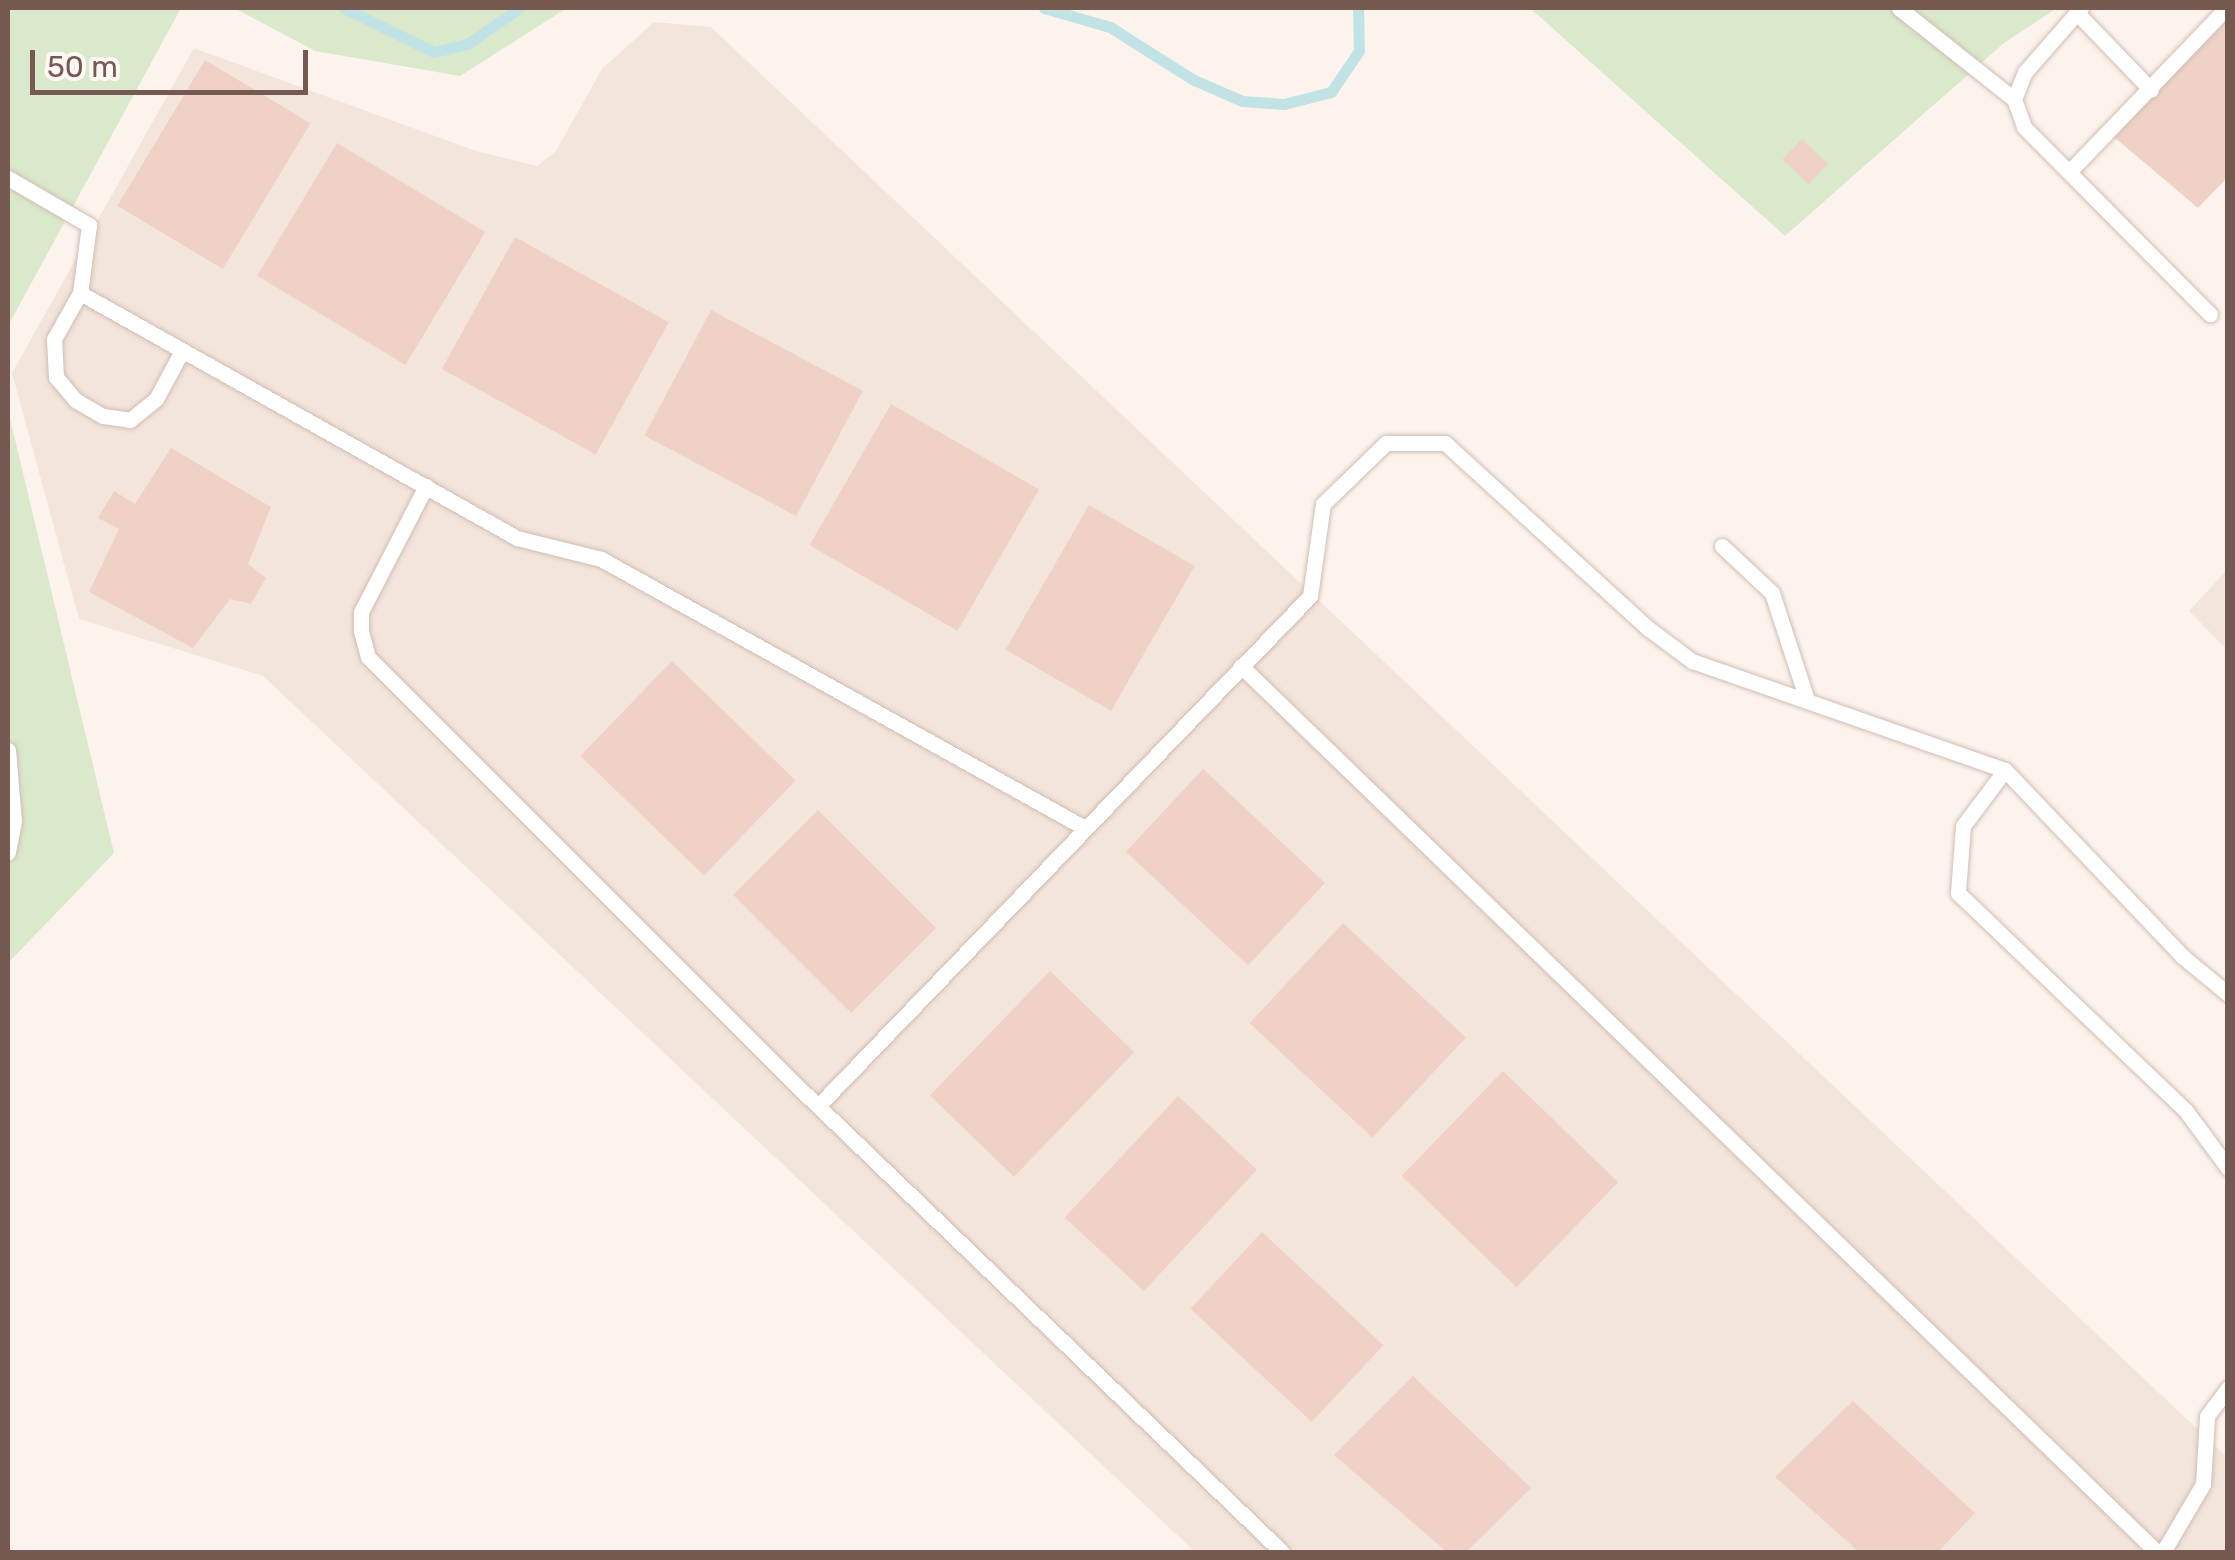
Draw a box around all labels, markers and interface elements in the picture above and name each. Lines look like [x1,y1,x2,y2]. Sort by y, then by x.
scale bar [35,30,312,92]
text: 50 m [47,49,118,85]

